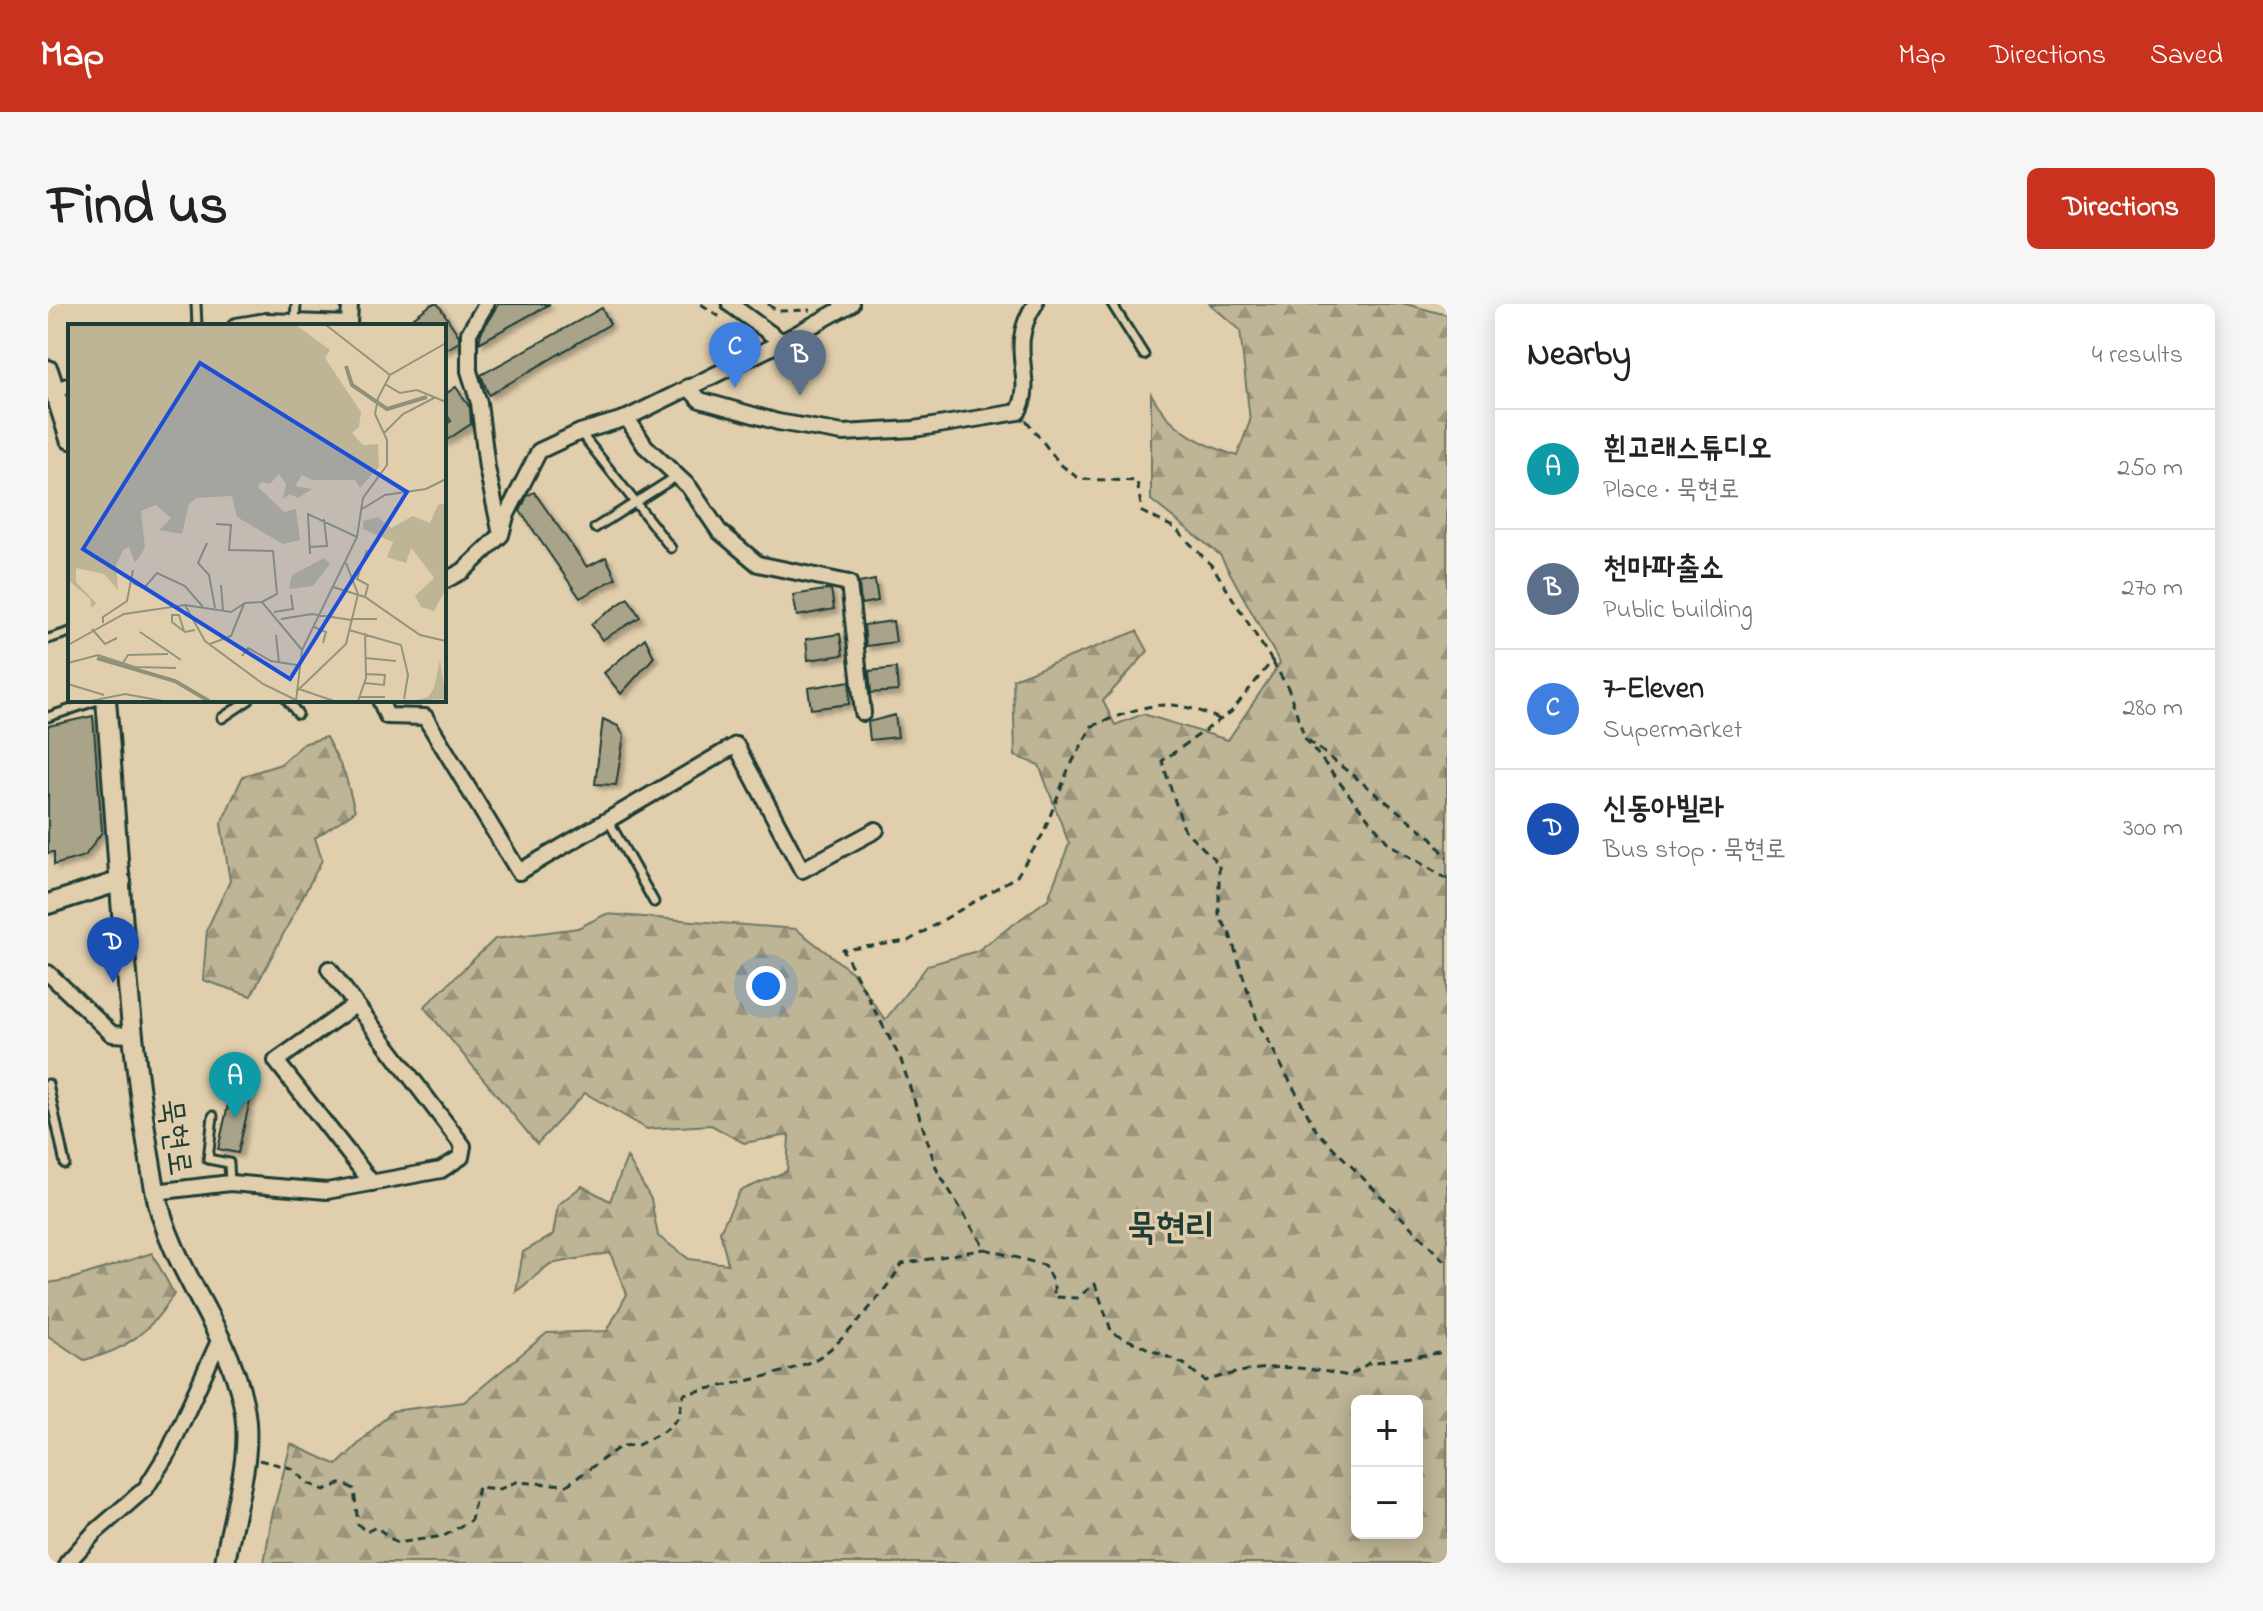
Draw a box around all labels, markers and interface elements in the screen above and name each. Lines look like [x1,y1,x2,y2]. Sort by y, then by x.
text: Map [40,28,104,84]
text: Map [1898,36,1946,77]
text: Directions [1990,36,2106,77]
text: Saved [2150,36,2223,77]
text: Find us [48,168,228,249]
button: Directions [2027,168,2215,249]
pin: C [709,322,761,388]
inset map [68,324,446,702]
pin: B [774,330,826,396]
text: Nearby [1527,331,1631,381]
text: 4 results [2092,337,2183,375]
text: 흰고래스튜디오 [1603,428,1772,472]
text: A [1545,450,1561,488]
text: 250 m [2117,450,2183,488]
text: Place · 묵현로 [1603,472,1739,510]
text: 천마파출소 [1603,548,1724,592]
text: B [1544,570,1562,608]
text: 270 m [2121,570,2183,608]
text: Public building [1603,592,1753,630]
text: 7-Eleven [1603,668,1704,712]
text: C [1546,690,1560,728]
text: 280 m [2122,690,2183,728]
text: Supermarket [1603,712,1742,750]
text: 신동아빌라 [1603,788,1724,832]
text: D [1543,810,1563,848]
text: 300 m [2123,810,2183,848]
text: Bus stop · 묵현로 [1603,832,1786,870]
pin: D [87,917,139,983]
your location [746,966,786,1006]
pin: A [209,1052,261,1118]
street label: 묵현로 [145,1096,202,1179]
district label: 묵현리 [1128,1203,1214,1256]
map controls [1351,1395,1423,1539]
button: + [1351,1395,1423,1467]
button: − [1351,1467,1423,1539]

